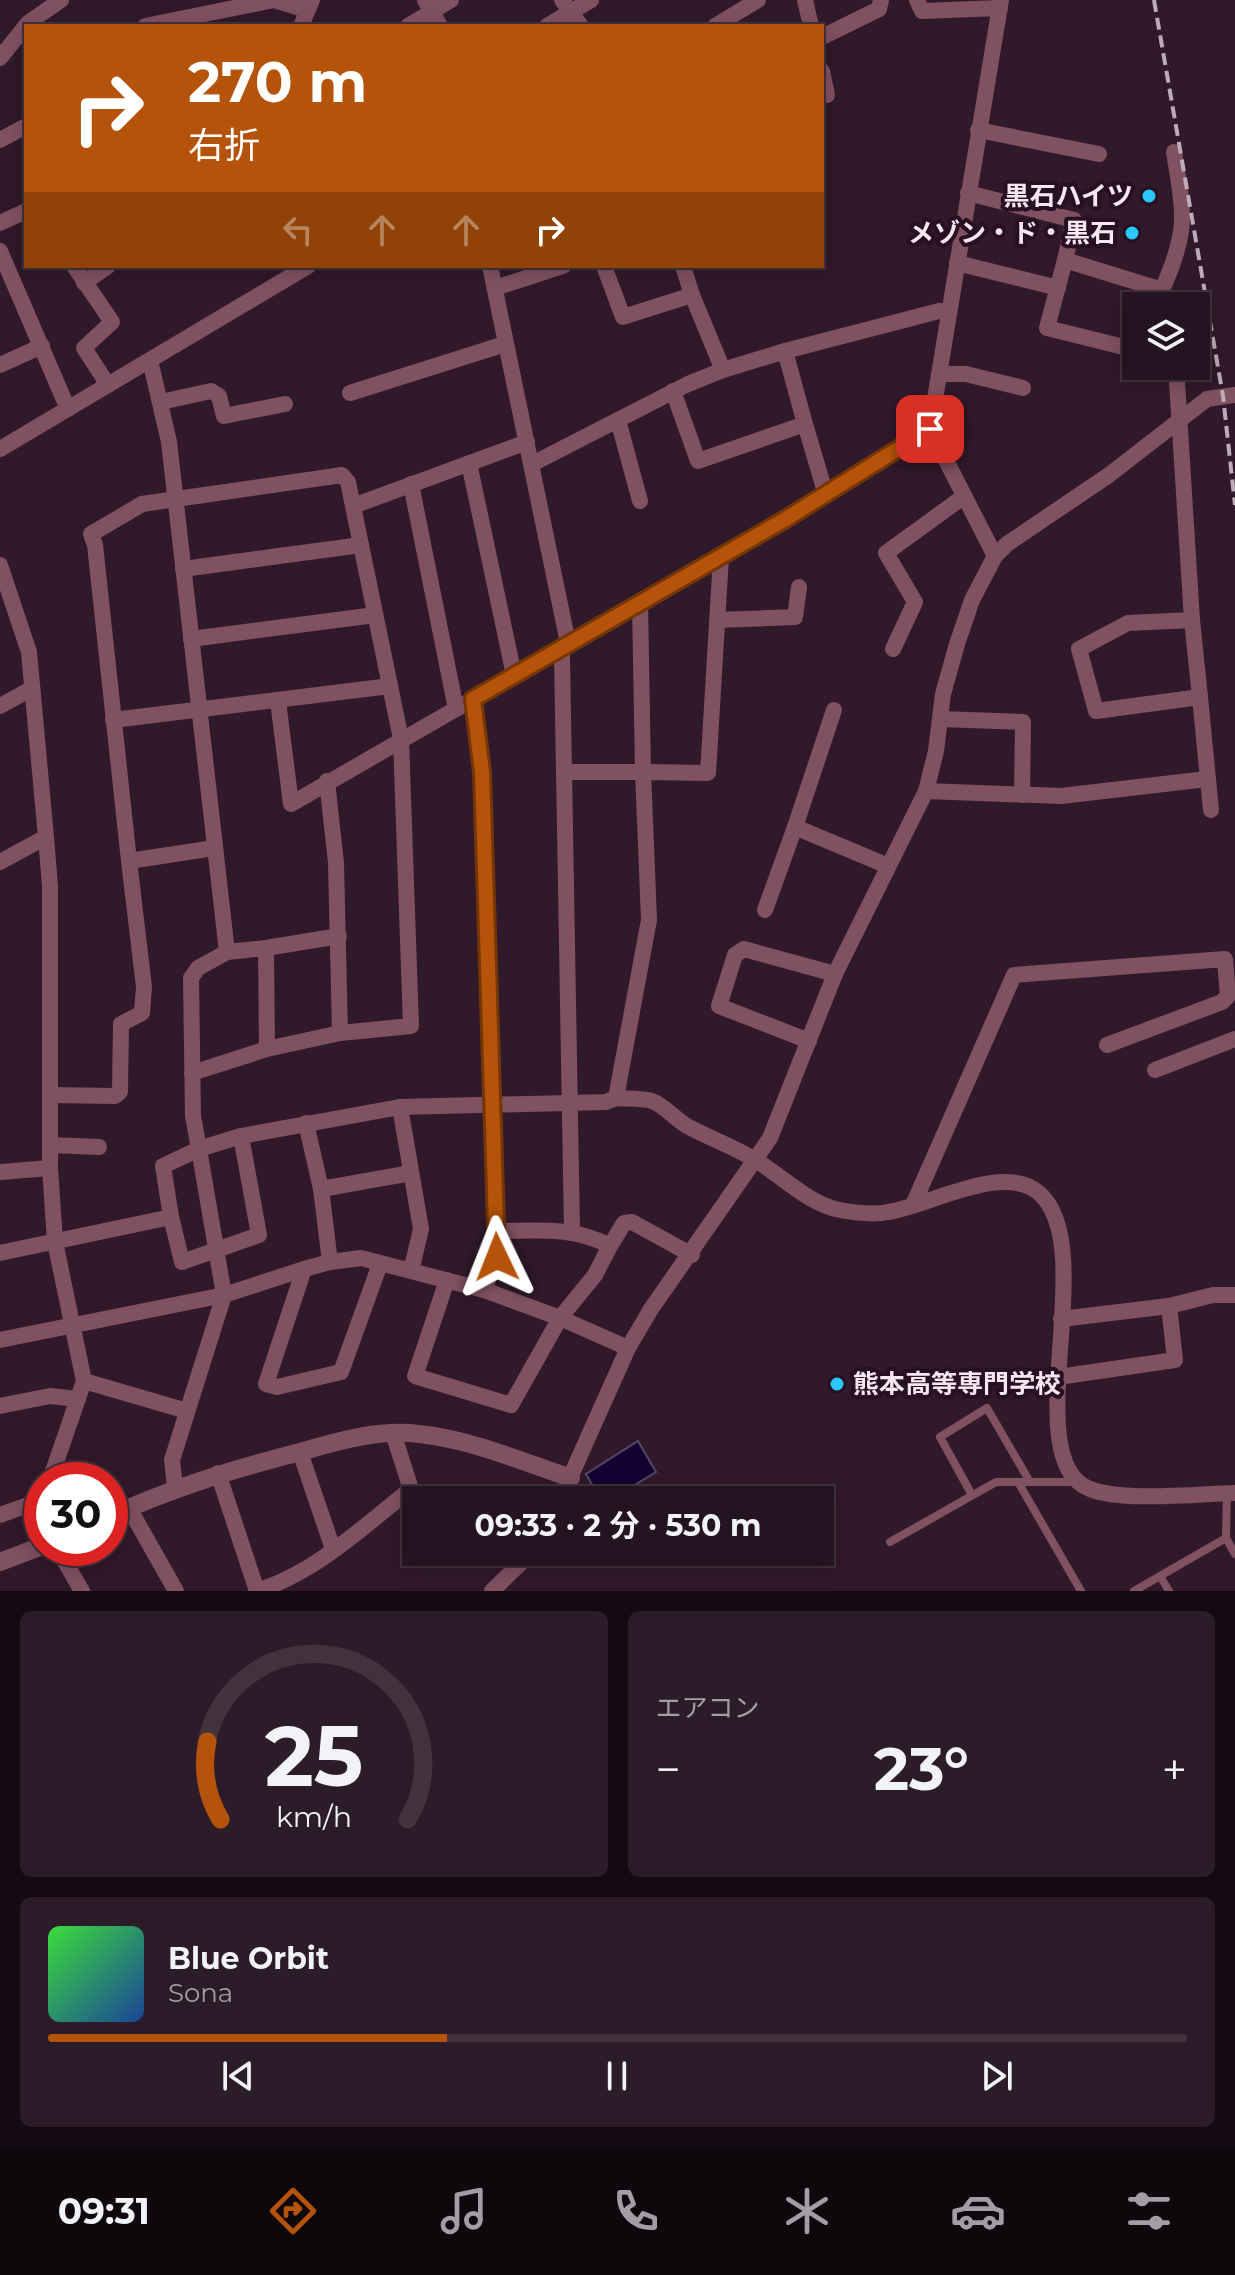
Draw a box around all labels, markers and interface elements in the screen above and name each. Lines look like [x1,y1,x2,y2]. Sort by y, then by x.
text: 270 m [188,48,367,116]
icon: right [56,56,160,160]
text: 右折 [188,123,260,167]
place label: 黒石ハイツ [1004,180,1133,212]
marker: 黒石ハイツ [1140,187,1158,205]
icon: left [276,208,320,252]
icon: ahead [360,208,404,252]
icon: ahead [444,208,488,252]
icon: right [528,208,572,252]
place label: メゾン・ド・黒石 [908,217,1116,249]
marker: メゾン・ド・黒石 [1123,224,1141,242]
map controls [1122,292,1210,380]
button: layers [1122,292,1210,380]
pin [896,395,964,463]
icon: arrive [908,407,952,451]
position arrow [455,1215,539,1299]
place label: 熊本高等専門学校 [853,1368,1061,1400]
marker: 熊本高等専門学校 [828,1375,846,1393]
speed limit sign: 30 [24,1462,128,1566]
text: 09:33 · 2 分 · 530 m [475,1507,761,1544]
text: エアコン [656,1692,760,1724]
text: 25 [264,1705,363,1807]
text: 23° [874,1732,969,1805]
text: − [656,1742,681,1796]
text: + [1162,1742,1187,1796]
text: km/h [276,1799,352,1834]
text: Blue Orbit [168,1940,329,1977]
text: Sona [168,1977,233,2009]
icon: previous [216,2054,260,2098]
icon: pause [595,2054,639,2098]
icon: next [975,2054,1019,2098]
icon: directions [265,2183,321,2239]
icon: music [436,2183,492,2239]
icon: phone [608,2183,664,2239]
icon: climate [779,2183,835,2239]
icon: car [950,2183,1006,2239]
icon: filters [1121,2183,1177,2239]
text: 09:31 [58,2189,150,2233]

